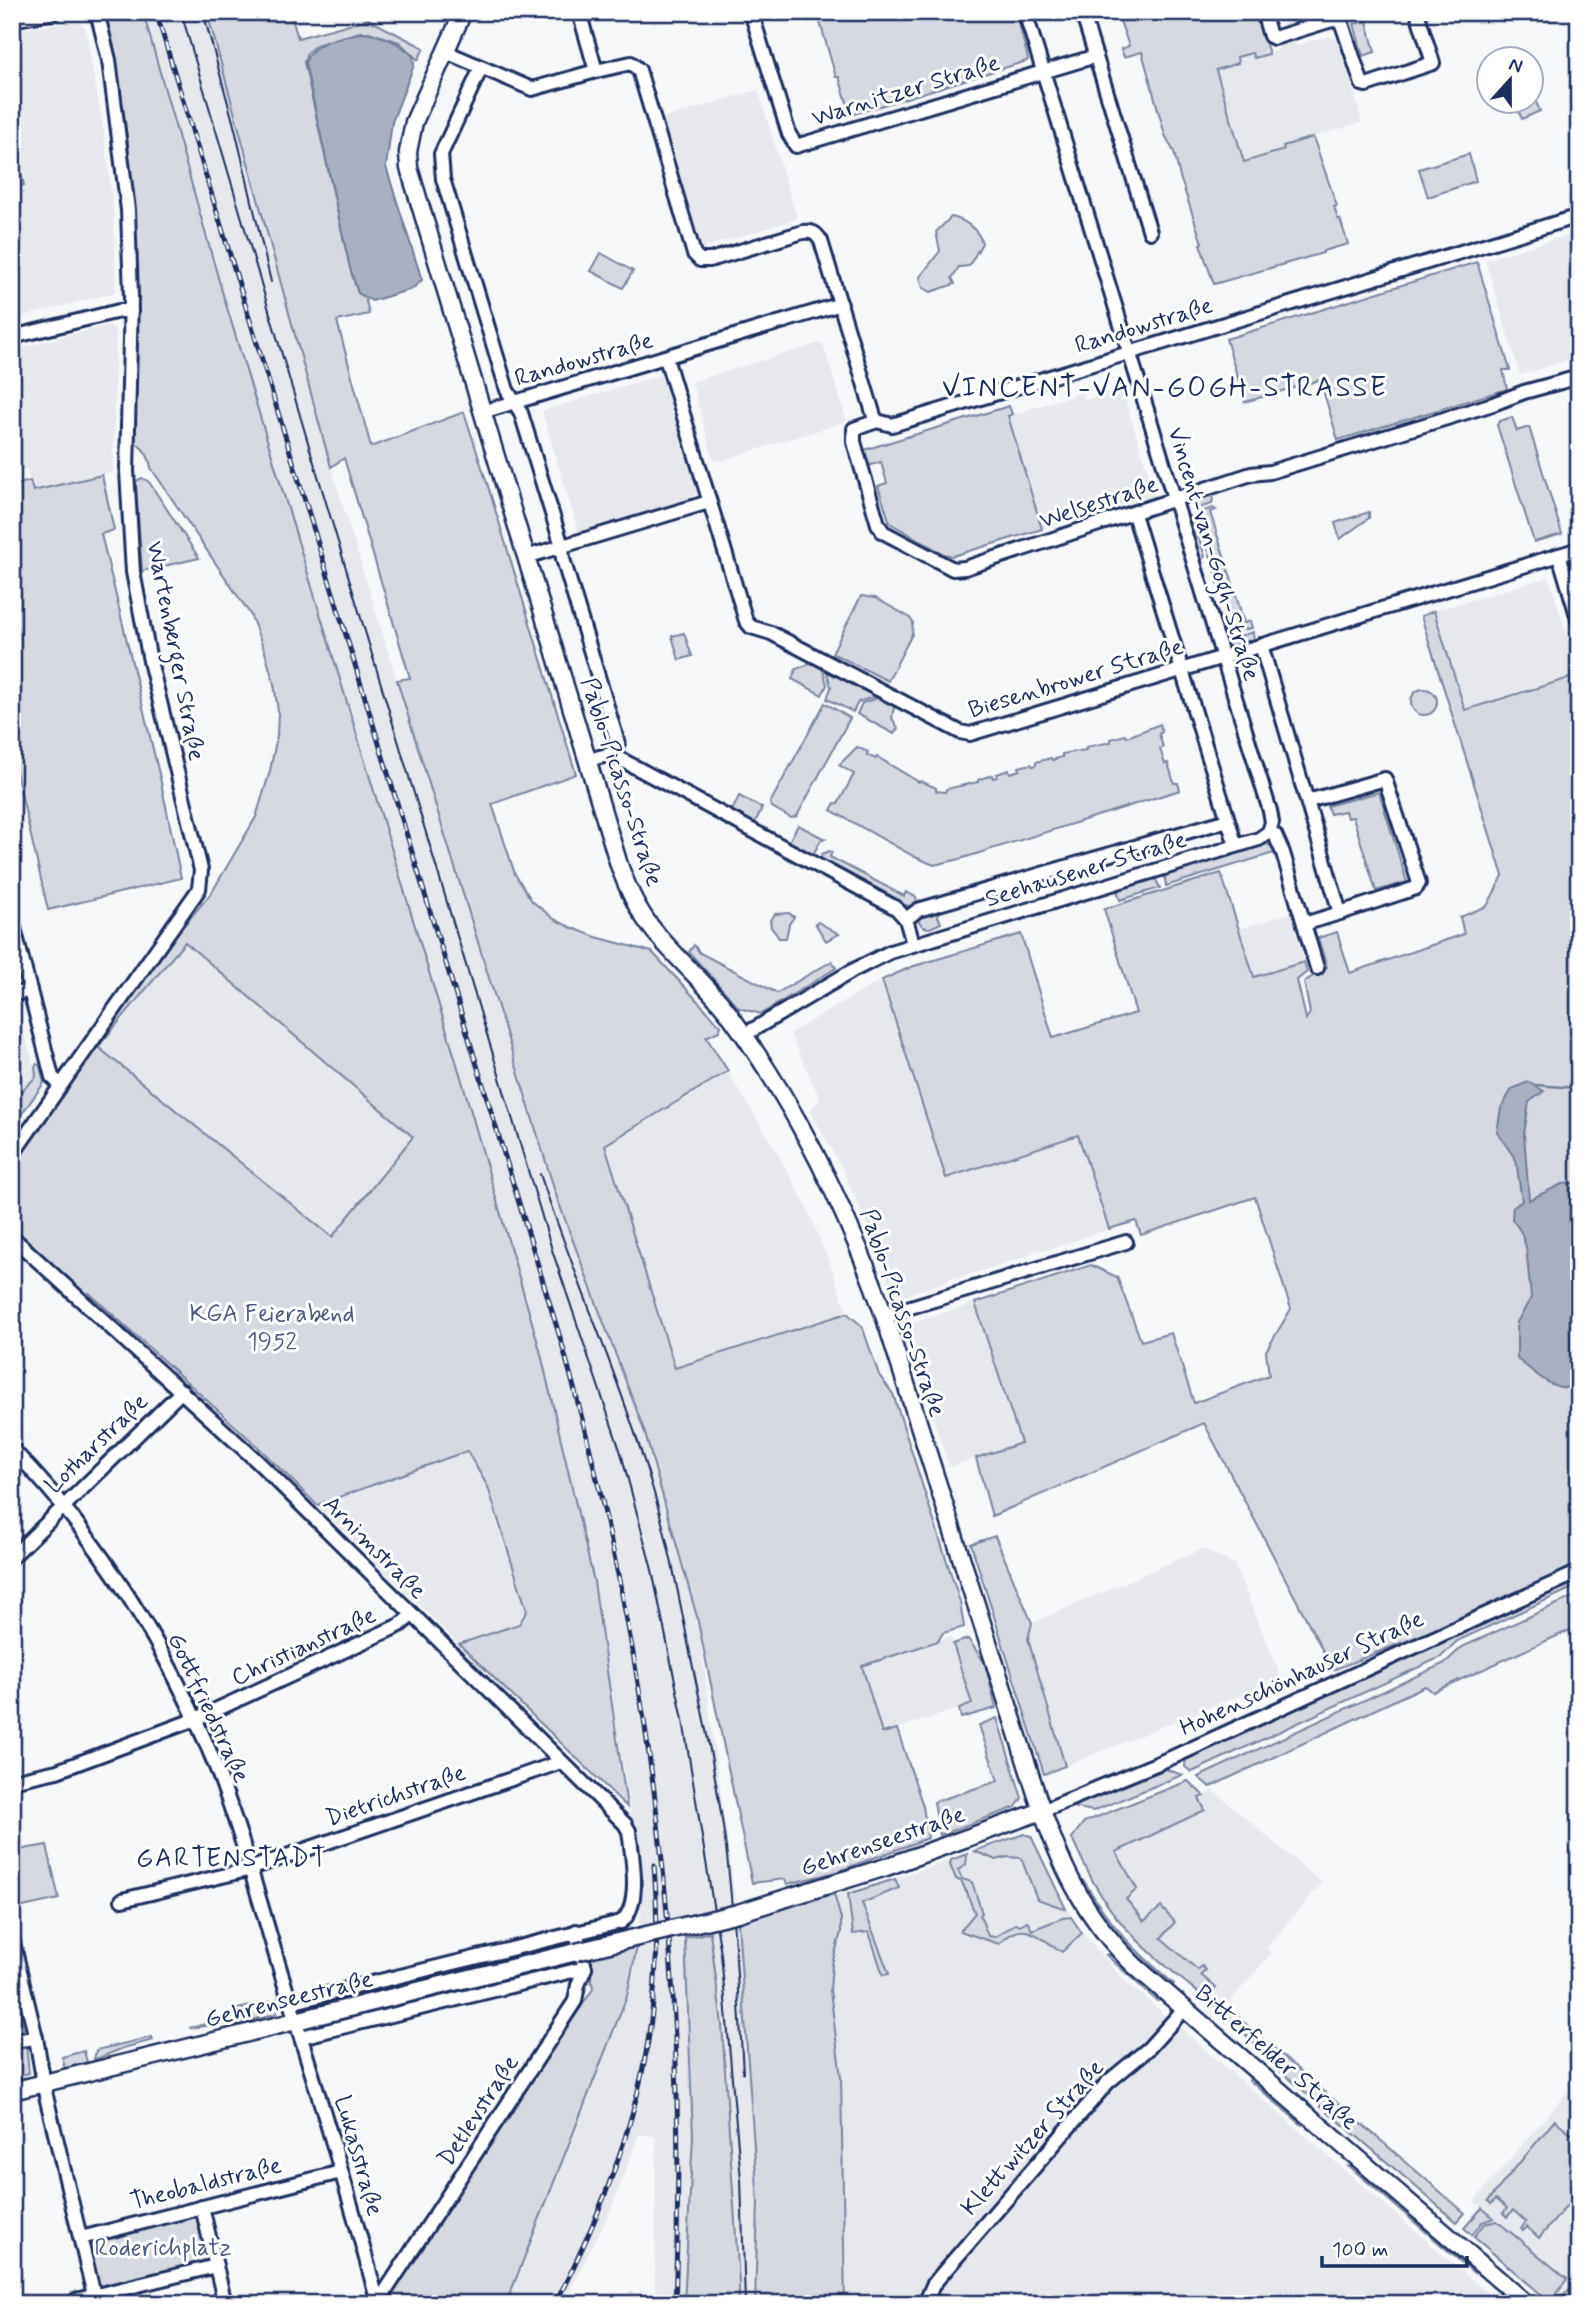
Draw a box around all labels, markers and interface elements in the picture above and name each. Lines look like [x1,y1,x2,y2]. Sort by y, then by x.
north arrow [1476,46,1546,116]
street label: Warnitzer Straße [808,48,1004,134]
text: N [1505,52,1526,79]
street label: Randowstraße [1071,290,1217,362]
street label: Randowstraße [511,325,657,395]
district label: VINCENT-VAN-GOGH-STRASSE [942,370,1388,407]
street label: Vincent-van-Gogh-Straße [1157,423,1266,686]
street label: Welsestraße [1036,469,1162,537]
street label: Wartenberger Straße [136,539,212,764]
street label: Biesenbrower Straße [965,632,1187,726]
street label: Pablo-Picasso-Straße [573,674,669,891]
street label: Seehausener Straße [982,825,1191,915]
street label: Pablo-Picasso-Straße [852,1205,952,1421]
park label: KGA Feierabend 1952 [189,1299,355,1358]
street label: Lotharstraße [39,1387,155,1501]
street label: Arnimstraße [316,1490,433,1607]
street label: Christianstraße [227,1600,381,1694]
street label: Hohenschönhauser Straße [1175,1604,1429,1744]
street label: Gottfriedstraße [160,1628,256,1788]
street label: Dietrichstraße [322,1758,470,1834]
street label: Gehrenseestraße [797,1799,969,1885]
district label: GARTENSTADT [136,1842,328,1876]
street label: Gehrenseestraße [202,1964,376,2036]
street label: Bitterfelder Straße [1188,1978,1364,2138]
street label: Detlevstraße [431,2049,527,2173]
street label: Klettwitzer Straße [955,2053,1112,2223]
street label: Lukasstraße [326,2092,390,2220]
street label: Theobaldstraße [127,2150,285,2218]
scale bar [1322,2225,1467,2269]
park label: Roderichplatz [94,2233,232,2264]
text: 100 m [1332,2236,1388,2264]

